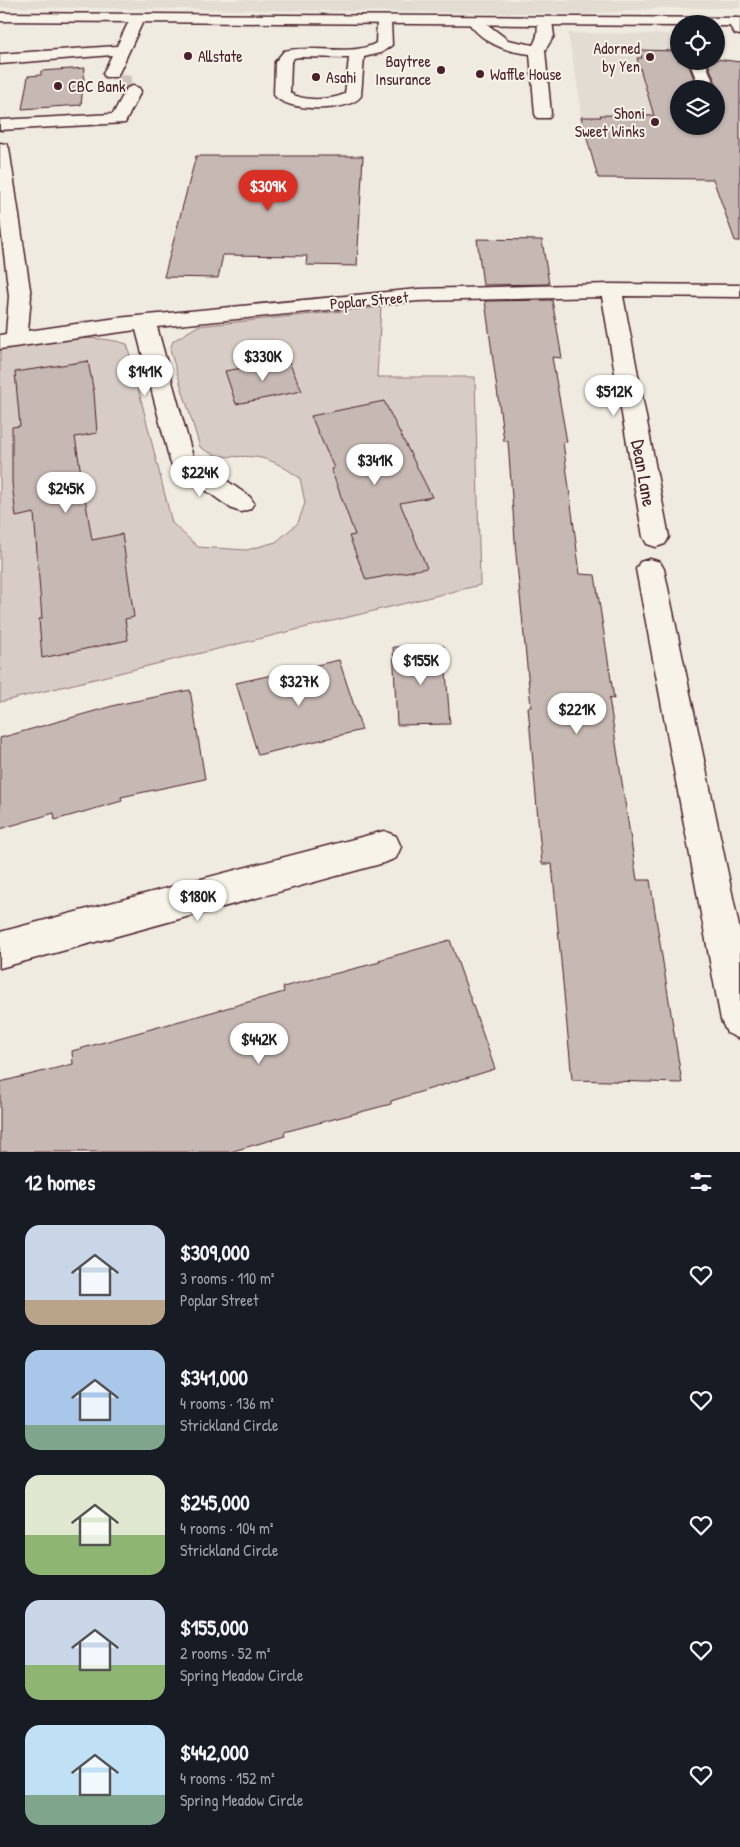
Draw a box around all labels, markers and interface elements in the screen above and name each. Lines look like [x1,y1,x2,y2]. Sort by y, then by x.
map controls [670,15,725,135]
button: locate [670,15,725,70]
place label: Adorned by Yen [594,37,640,77]
place label: Allstate [198,45,243,67]
marker: Allstate [182,50,194,62]
place label: Baytree Insurance [375,50,432,90]
marker: Adorned by Yen [644,51,656,63]
place label: Waffle House [490,63,562,85]
marker: Baytree Insurance [435,64,447,76]
place label: Asahi [326,66,357,88]
marker: Waffle House [474,68,486,80]
marker: Asahi [310,71,322,83]
place label: CBC Bank [68,75,126,97]
marker: CBC Bank [52,80,64,92]
button: layers [670,80,725,135]
place label: Shoni Sweet Winks [575,102,645,142]
marker: Shoni Sweet Winks [649,116,661,128]
pin: $309K [233,170,303,212]
text: $309K [250,175,286,197]
street label: Poplar Street [329,286,410,314]
pin: $330K [228,340,298,382]
text: $330K [244,345,282,367]
pin: $141K [110,354,180,397]
text: $141K [128,360,162,382]
pin: $512K [579,374,649,417]
text: $512K [596,380,632,402]
street label: Dean Lane [625,437,663,509]
pin: $341K [340,444,410,486]
text: $341K [357,449,393,471]
pin: $224K [165,456,235,498]
text: $224K [181,461,219,483]
pin: $245K [31,472,101,514]
text: $245K [48,477,84,499]
pin: $155K [386,644,456,686]
text: $155K [403,649,439,671]
pin: $327K [264,664,334,707]
text: $327K [279,670,319,692]
pin: $221K [542,692,612,735]
text: $221K [558,698,596,720]
pin: $180K [163,880,233,922]
text: $180K [180,885,216,907]
pin: $442K [224,1022,294,1065]
text: $442K [241,1028,277,1050]
text: 12 homes [25,1168,95,1197]
icon: filters [687,1168,715,1196]
text: $309,000 [180,1238,250,1267]
icon: home [65,1245,125,1305]
icon: heart [687,1261,715,1289]
text: 3 rooms · 110 m² [180,1267,275,1289]
text: Poplar Street [180,1289,259,1311]
text: $341,000 [180,1363,248,1392]
icon: home [65,1370,125,1430]
icon: heart [687,1386,715,1414]
text: 4 rooms · 136 m² [180,1392,274,1414]
text: Strickland Circle [180,1414,278,1436]
text: $245,000 [180,1488,250,1517]
icon: home [65,1495,125,1555]
icon: heart [687,1511,715,1539]
text: 4 rooms · 104 m² [180,1517,274,1539]
text: Strickland Circle [180,1539,278,1561]
text: $155,000 [180,1613,249,1642]
icon: home [65,1620,125,1680]
icon: heart [687,1636,715,1664]
text: 2 rooms · 52 m² [180,1642,270,1664]
text: Spring Meadow Circle [180,1664,303,1686]
text: $442,000 [180,1738,249,1767]
icon: home [65,1745,125,1805]
icon: heart [687,1761,715,1789]
text: 4 rooms · 152 m² [180,1767,275,1789]
text: Spring Meadow Circle [180,1789,303,1811]

